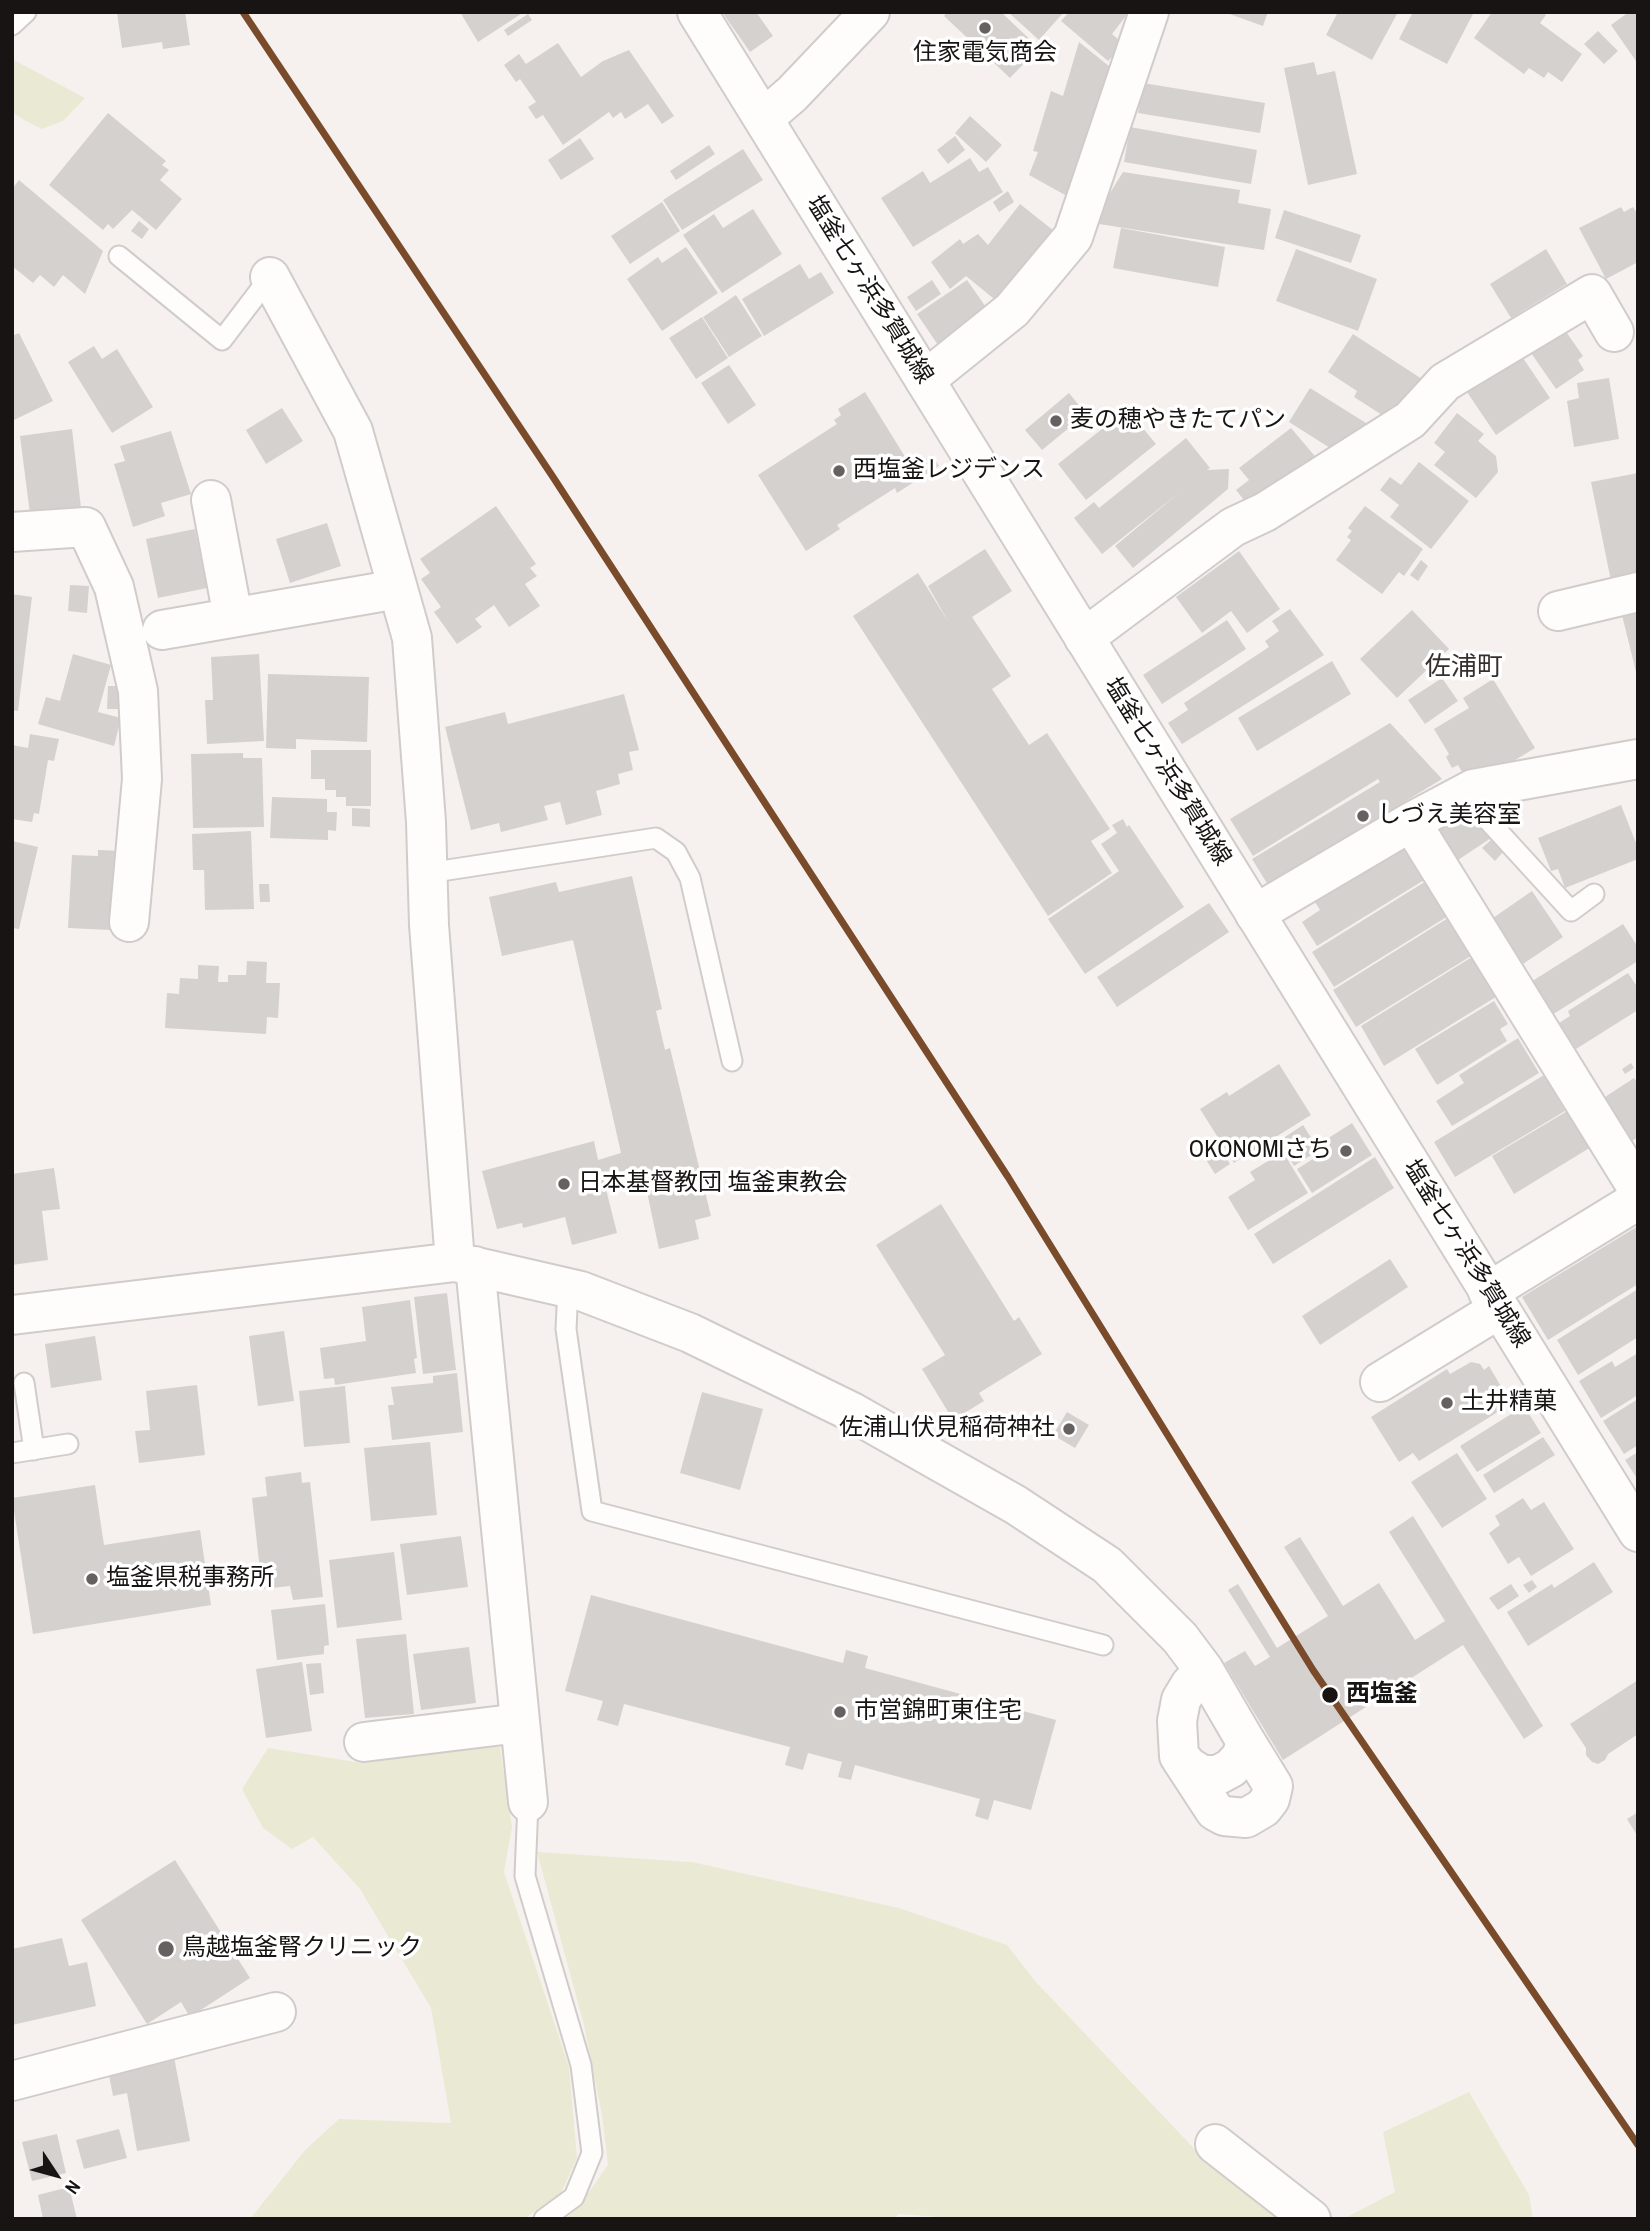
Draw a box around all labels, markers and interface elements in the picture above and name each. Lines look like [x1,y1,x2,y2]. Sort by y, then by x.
marker: 住家電気商会 [977,20,993,36]
place label: 住家電気商会 [913,40,1057,68]
street label: 塩釜七ヶ浜多賀城線 [800,191,938,389]
place label: 麦の穂やきたてパン [1070,407,1286,435]
marker: 麦の穂やきたてパン [1048,413,1064,429]
place label: 西塩釜レジデンス [853,457,1045,485]
marker: 西塩釜レジデンス [831,463,847,479]
district label: 佐浦町 [1425,652,1503,684]
street label: 塩釜七ヶ浜多賀城線 [1098,673,1236,871]
place label: しづえ美容室 [1377,802,1521,830]
marker: しづえ美容室 [1355,808,1371,824]
place label: OKONOMIさち [1189,1137,1332,1165]
marker: OKONOMIさち [1338,1143,1354,1159]
street label: 塩釜七ヶ浜多賀城線 [1397,1155,1535,1353]
place label: 日本基督教団 塩釜東教会 [578,1170,847,1198]
marker: 日本基督教団 塩釜東教会 [556,1176,572,1192]
place label: 土井精菓 [1461,1389,1557,1417]
marker: 土井精菓 [1439,1395,1455,1411]
place label: 佐浦山伏見稲荷神社 [839,1415,1055,1443]
marker: 佐浦山伏見稲荷神社 [1061,1421,1077,1437]
place label: 塩釜県税事務所 [106,1565,274,1593]
marker: 塩釜県税事務所 [84,1571,100,1587]
place label: 西塩釜 [1346,1681,1418,1709]
marker: 西塩釜 [1320,1685,1340,1705]
place label: 市営錦町東住宅 [854,1698,1022,1726]
marker: 市営錦町東住宅 [832,1704,848,1720]
place label: 鳥越塩釜腎クリニック [182,1935,422,1963]
marker: 鳥越塩釜腎クリニック [156,1939,176,1959]
north arrow [21,2140,91,2210]
text: N [59,2175,87,2200]

